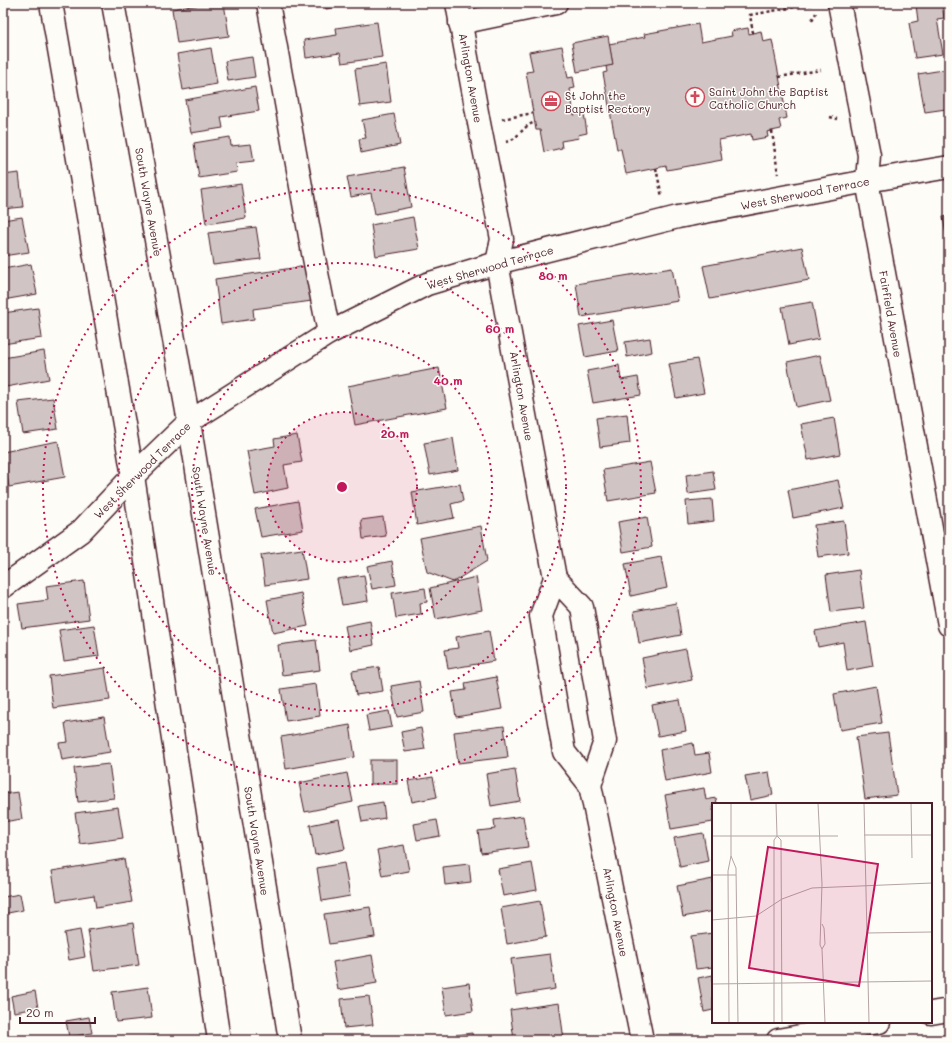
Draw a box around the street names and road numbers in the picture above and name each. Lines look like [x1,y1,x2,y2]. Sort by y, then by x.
street label: Arlington Avenue [456,32,486,124]
street label: South Wayne Avenue [132,147,166,258]
street label: West Sherwood Terrace [739,173,871,213]
street label: West Sherwood Terrace [425,242,555,292]
street label: Fairfield Avenue [876,270,906,359]
street label: Arlington Avenue [507,350,537,442]
street label: West Sherwood Terrace [90,418,194,522]
street label: South Wayne Avenue [189,465,221,577]
street label: South Wayne Avenue [241,785,273,897]
street label: Arlington Avenue [600,866,632,958]

